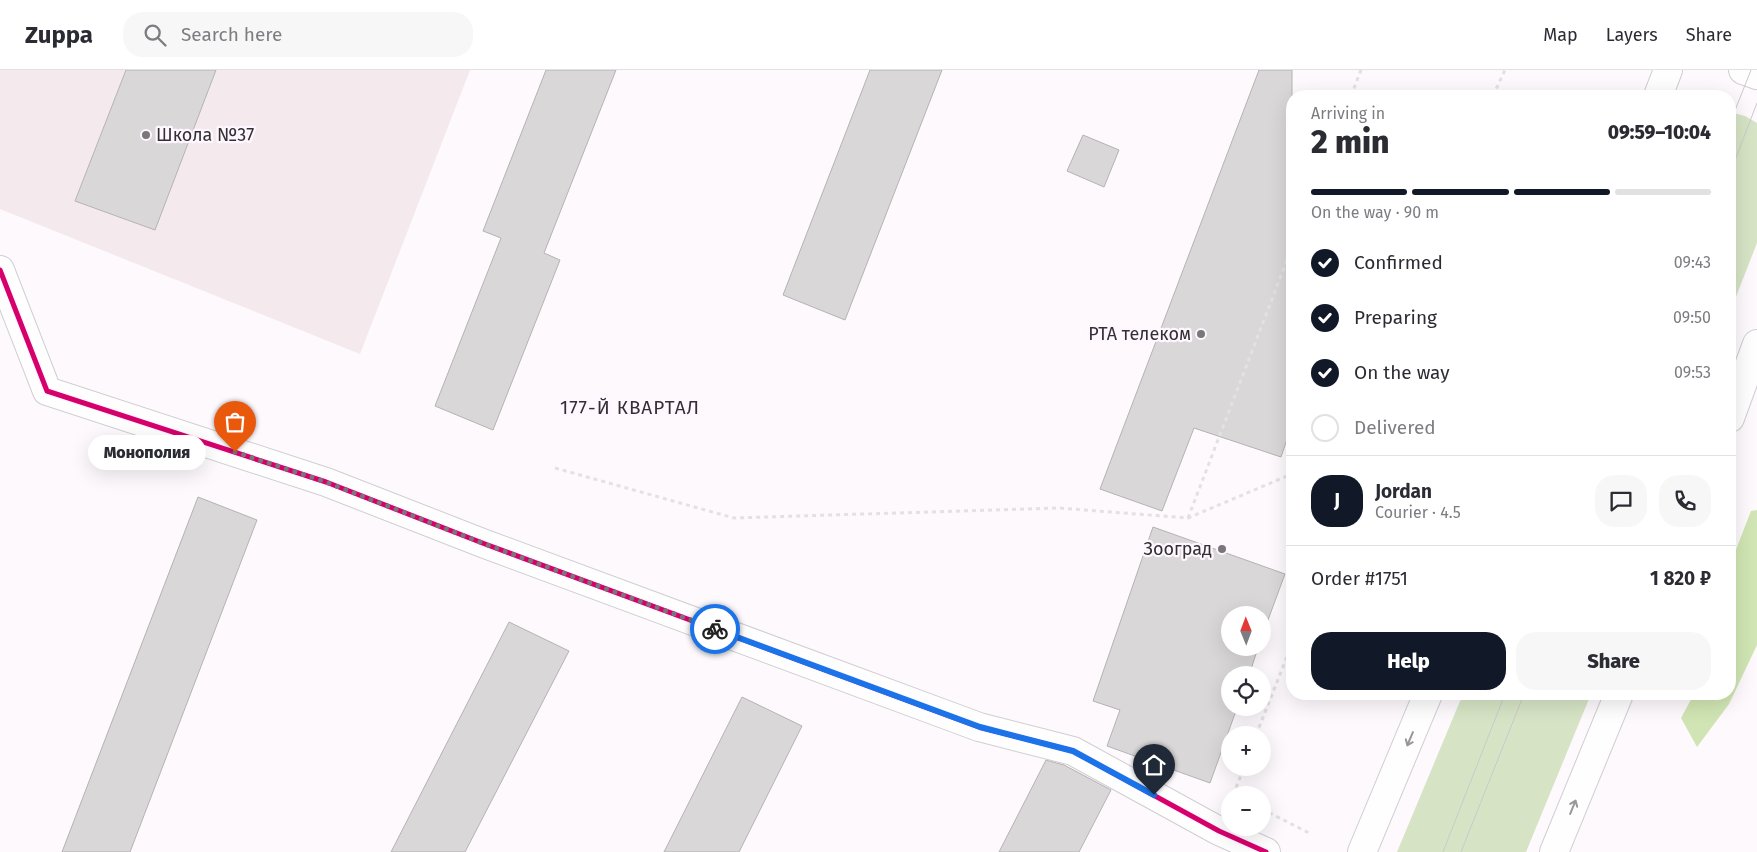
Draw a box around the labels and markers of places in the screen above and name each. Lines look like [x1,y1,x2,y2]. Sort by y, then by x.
place label: Школа №37 [156,124,254,146]
marker: Школа №37 [140,129,152,141]
place label: РТА телеком [1088,323,1191,345]
marker: РТА телеком [1195,328,1207,340]
pin [214,401,256,452]
callout: Монополия [88,434,205,470]
place label: Зооград [1144,538,1212,560]
marker: Зооград [1216,543,1228,555]
pin [1133,744,1175,795]

